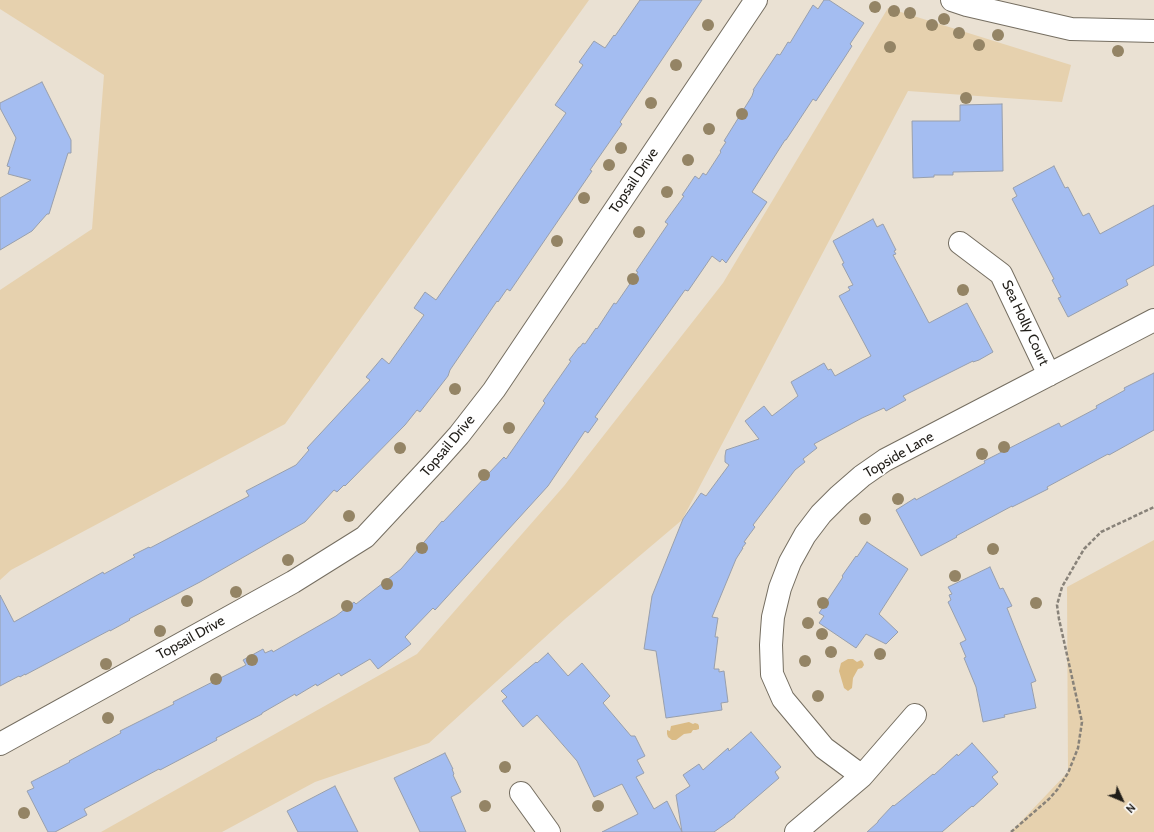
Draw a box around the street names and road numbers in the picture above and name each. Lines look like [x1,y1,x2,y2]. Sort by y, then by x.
street label: Topsail Drive [606,145,662,217]
street label: Sea Holly Court [998,278,1052,368]
street label: Topsail Drive [417,412,479,480]
street label: Topside Lane [861,428,937,482]
street label: Topsail Drive [154,612,228,664]

